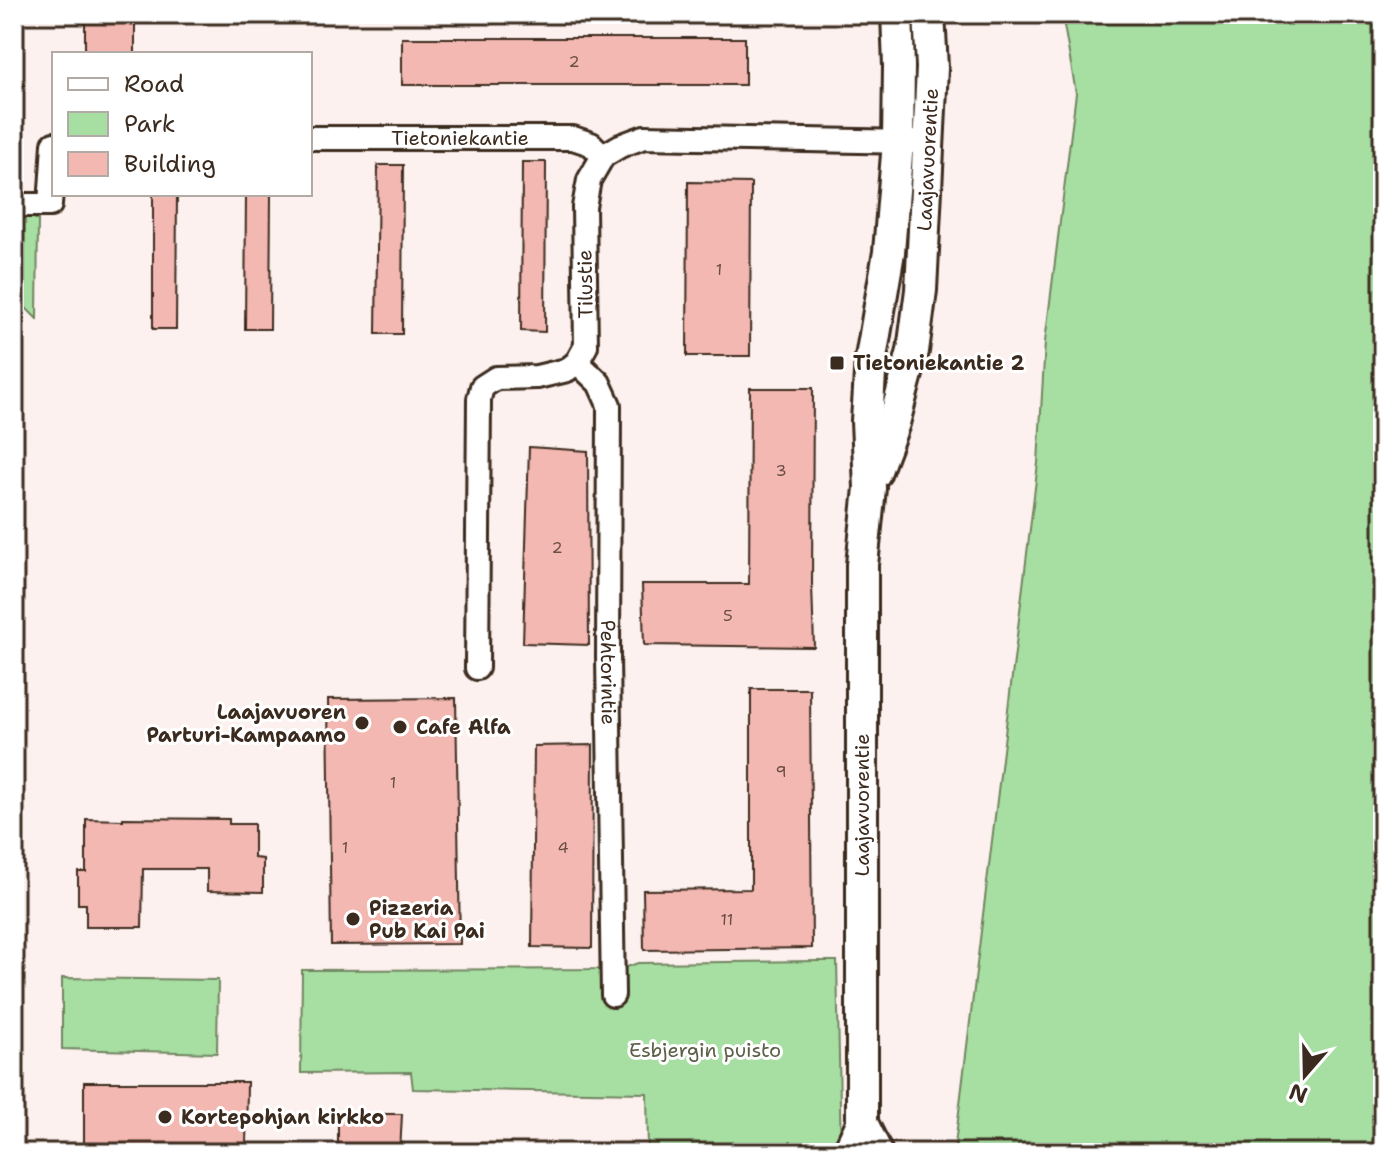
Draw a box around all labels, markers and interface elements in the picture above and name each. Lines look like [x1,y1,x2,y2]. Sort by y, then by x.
house number: 2 [568,51,580,72]
legend [52,52,312,196]
text: Road [124,68,184,100]
street label: Laajavuorentie [911,88,944,232]
text: Park [124,108,176,140]
street label: Tietoniekantie [391,125,529,151]
text: Building [124,148,216,180]
street label: Tilustie [571,249,599,319]
house number: 1 [716,259,722,280]
place label: Tietoniekantie 2 [853,350,1025,376]
marker: Tietoniekantie 2 [828,354,846,372]
house number: 3 [775,460,787,481]
house number: 2 [551,537,563,558]
house number: 5 [723,605,733,626]
street label: Pehtorintie [595,620,622,725]
place label: Laajavuoren Parturi-Kampaamo [146,699,346,748]
marker: Laajavuoren Parturi-Kampaamo [353,714,371,732]
place label: Cafe Alfa [416,714,511,740]
marker: Cafe Alfa [391,718,409,736]
street label: Laajavuorentie [849,734,875,876]
house number: 9 [775,761,787,782]
house number: 1 [390,772,396,793]
house number: 1 [342,837,348,858]
house number: 4 [557,837,569,858]
place label: Pizzeria Pub Kai Pai [369,895,485,944]
house number: 11 [721,909,733,930]
marker: Pizzeria Pub Kai Pai [344,910,362,928]
north arrow [1265,1035,1345,1115]
park label: Esbjergin puisto [629,1037,781,1063]
text: N [1285,1077,1311,1110]
place label: Kortepohjan kirkko [181,1104,384,1130]
marker: Kortepohjan kirkko [156,1108,174,1126]

